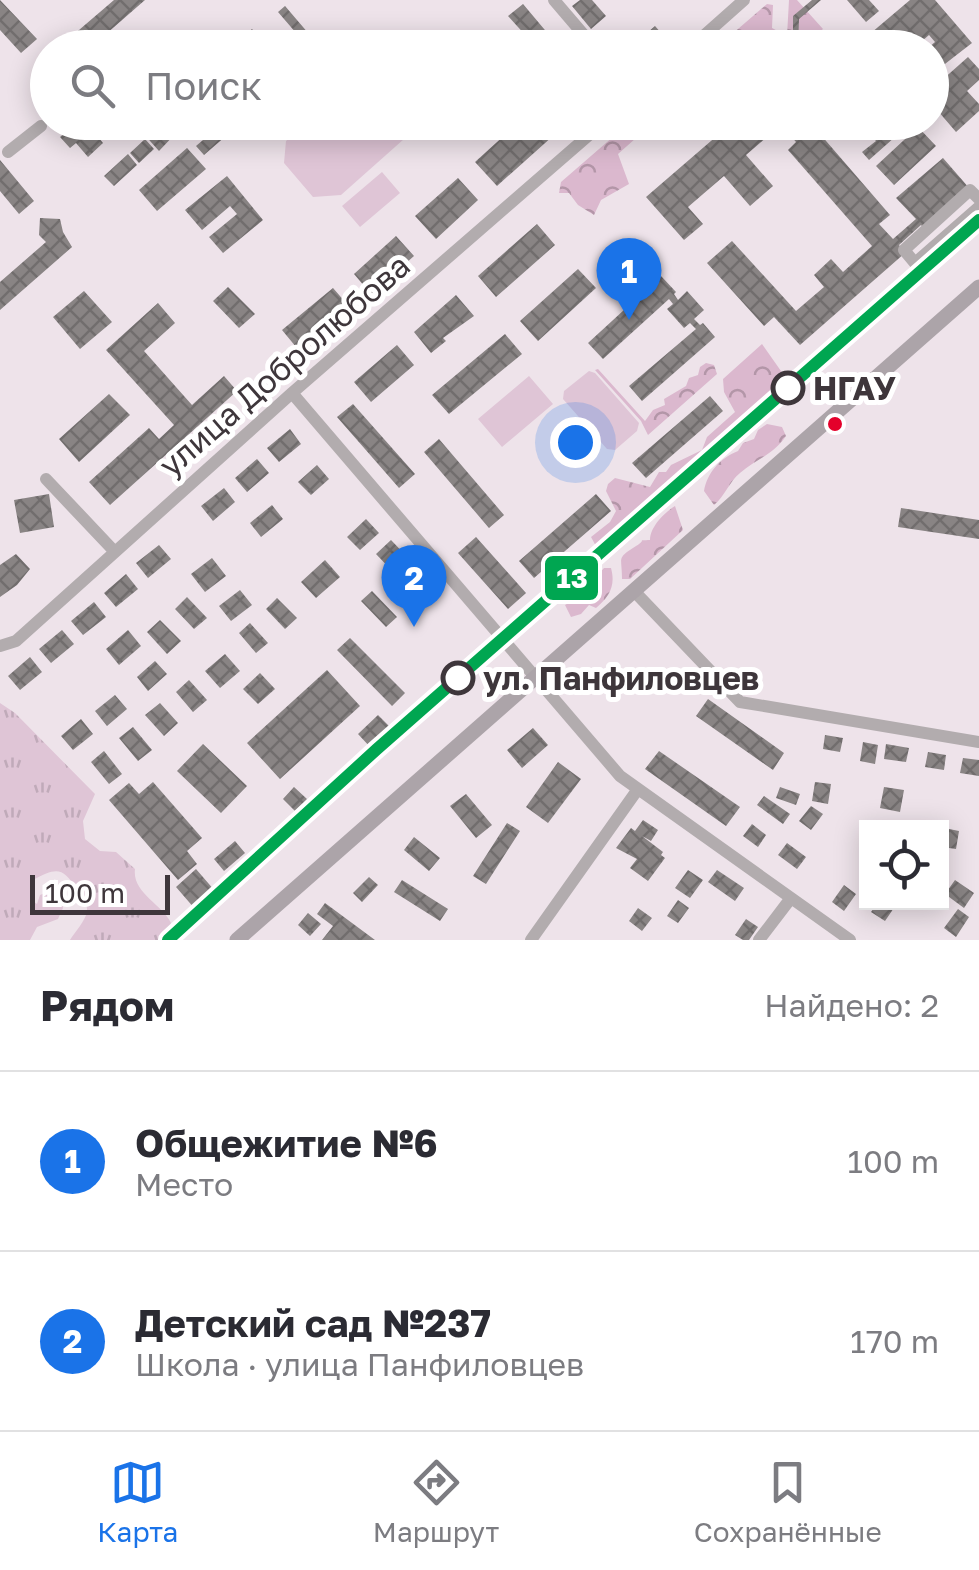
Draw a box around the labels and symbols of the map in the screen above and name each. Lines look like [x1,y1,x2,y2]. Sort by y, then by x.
pin: 1 [596,238,662,320]
street label: улица Добролюбова [151,246,417,484]
place label: НГАУ [813,369,896,407]
marker: НГАУ [772,372,804,404]
unlabelled marker [825,414,845,434]
your location [550,417,601,468]
pin: 2 [382,544,446,627]
line badge: 13 [543,554,600,602]
text: 13 [556,561,588,594]
place label: ул. Панфиловцев [483,659,759,697]
marker: ул. Панфиловцев [442,662,474,694]
scale bar [30,870,170,914]

